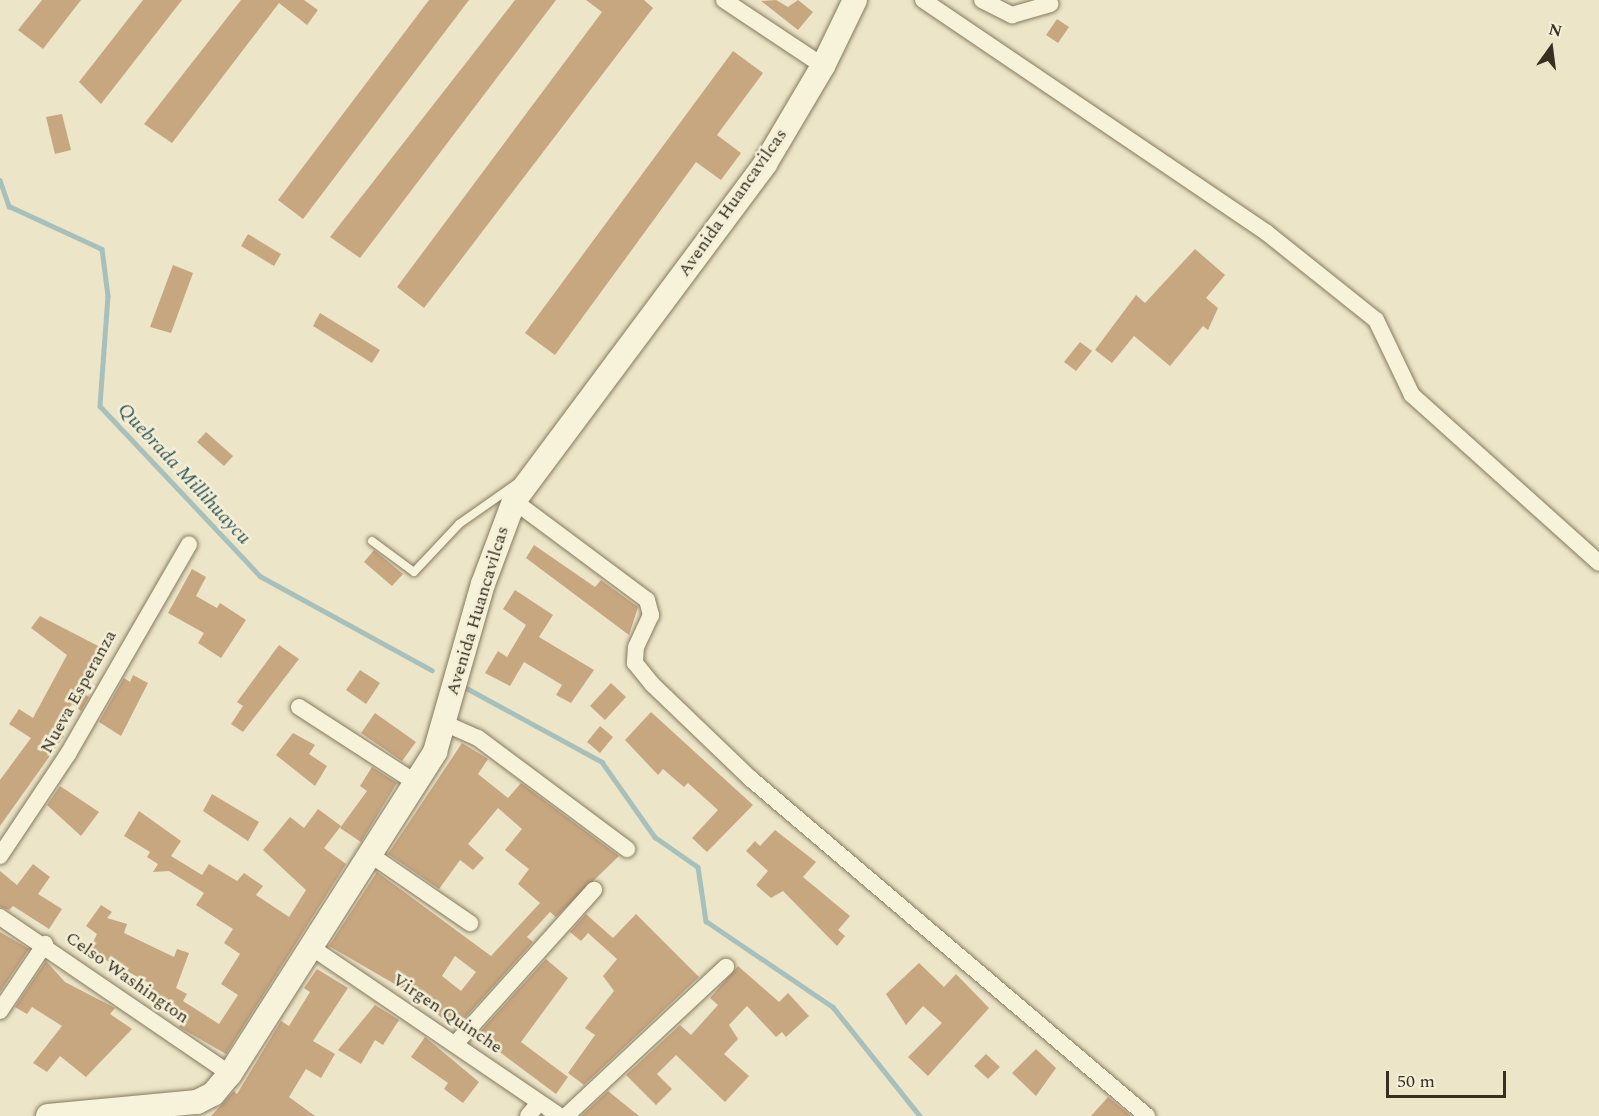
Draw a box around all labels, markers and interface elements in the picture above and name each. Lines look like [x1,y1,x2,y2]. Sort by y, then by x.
text: N [1546,17,1565,44]
north arrow [1521,18,1581,78]
street label: Avenida Huancavilcas [674,125,792,281]
water label: Quebrada Millihuaycu [112,398,256,550]
street label: Avenida Huancavilcas [442,524,514,698]
street label: Nueva Esperanza [36,627,122,757]
street label: Celso Washington [61,927,193,1029]
street label: Virgen Quinche [388,969,506,1059]
scale bar [1389,1059,1509,1097]
text: 50 m [1397,1068,1435,1095]

